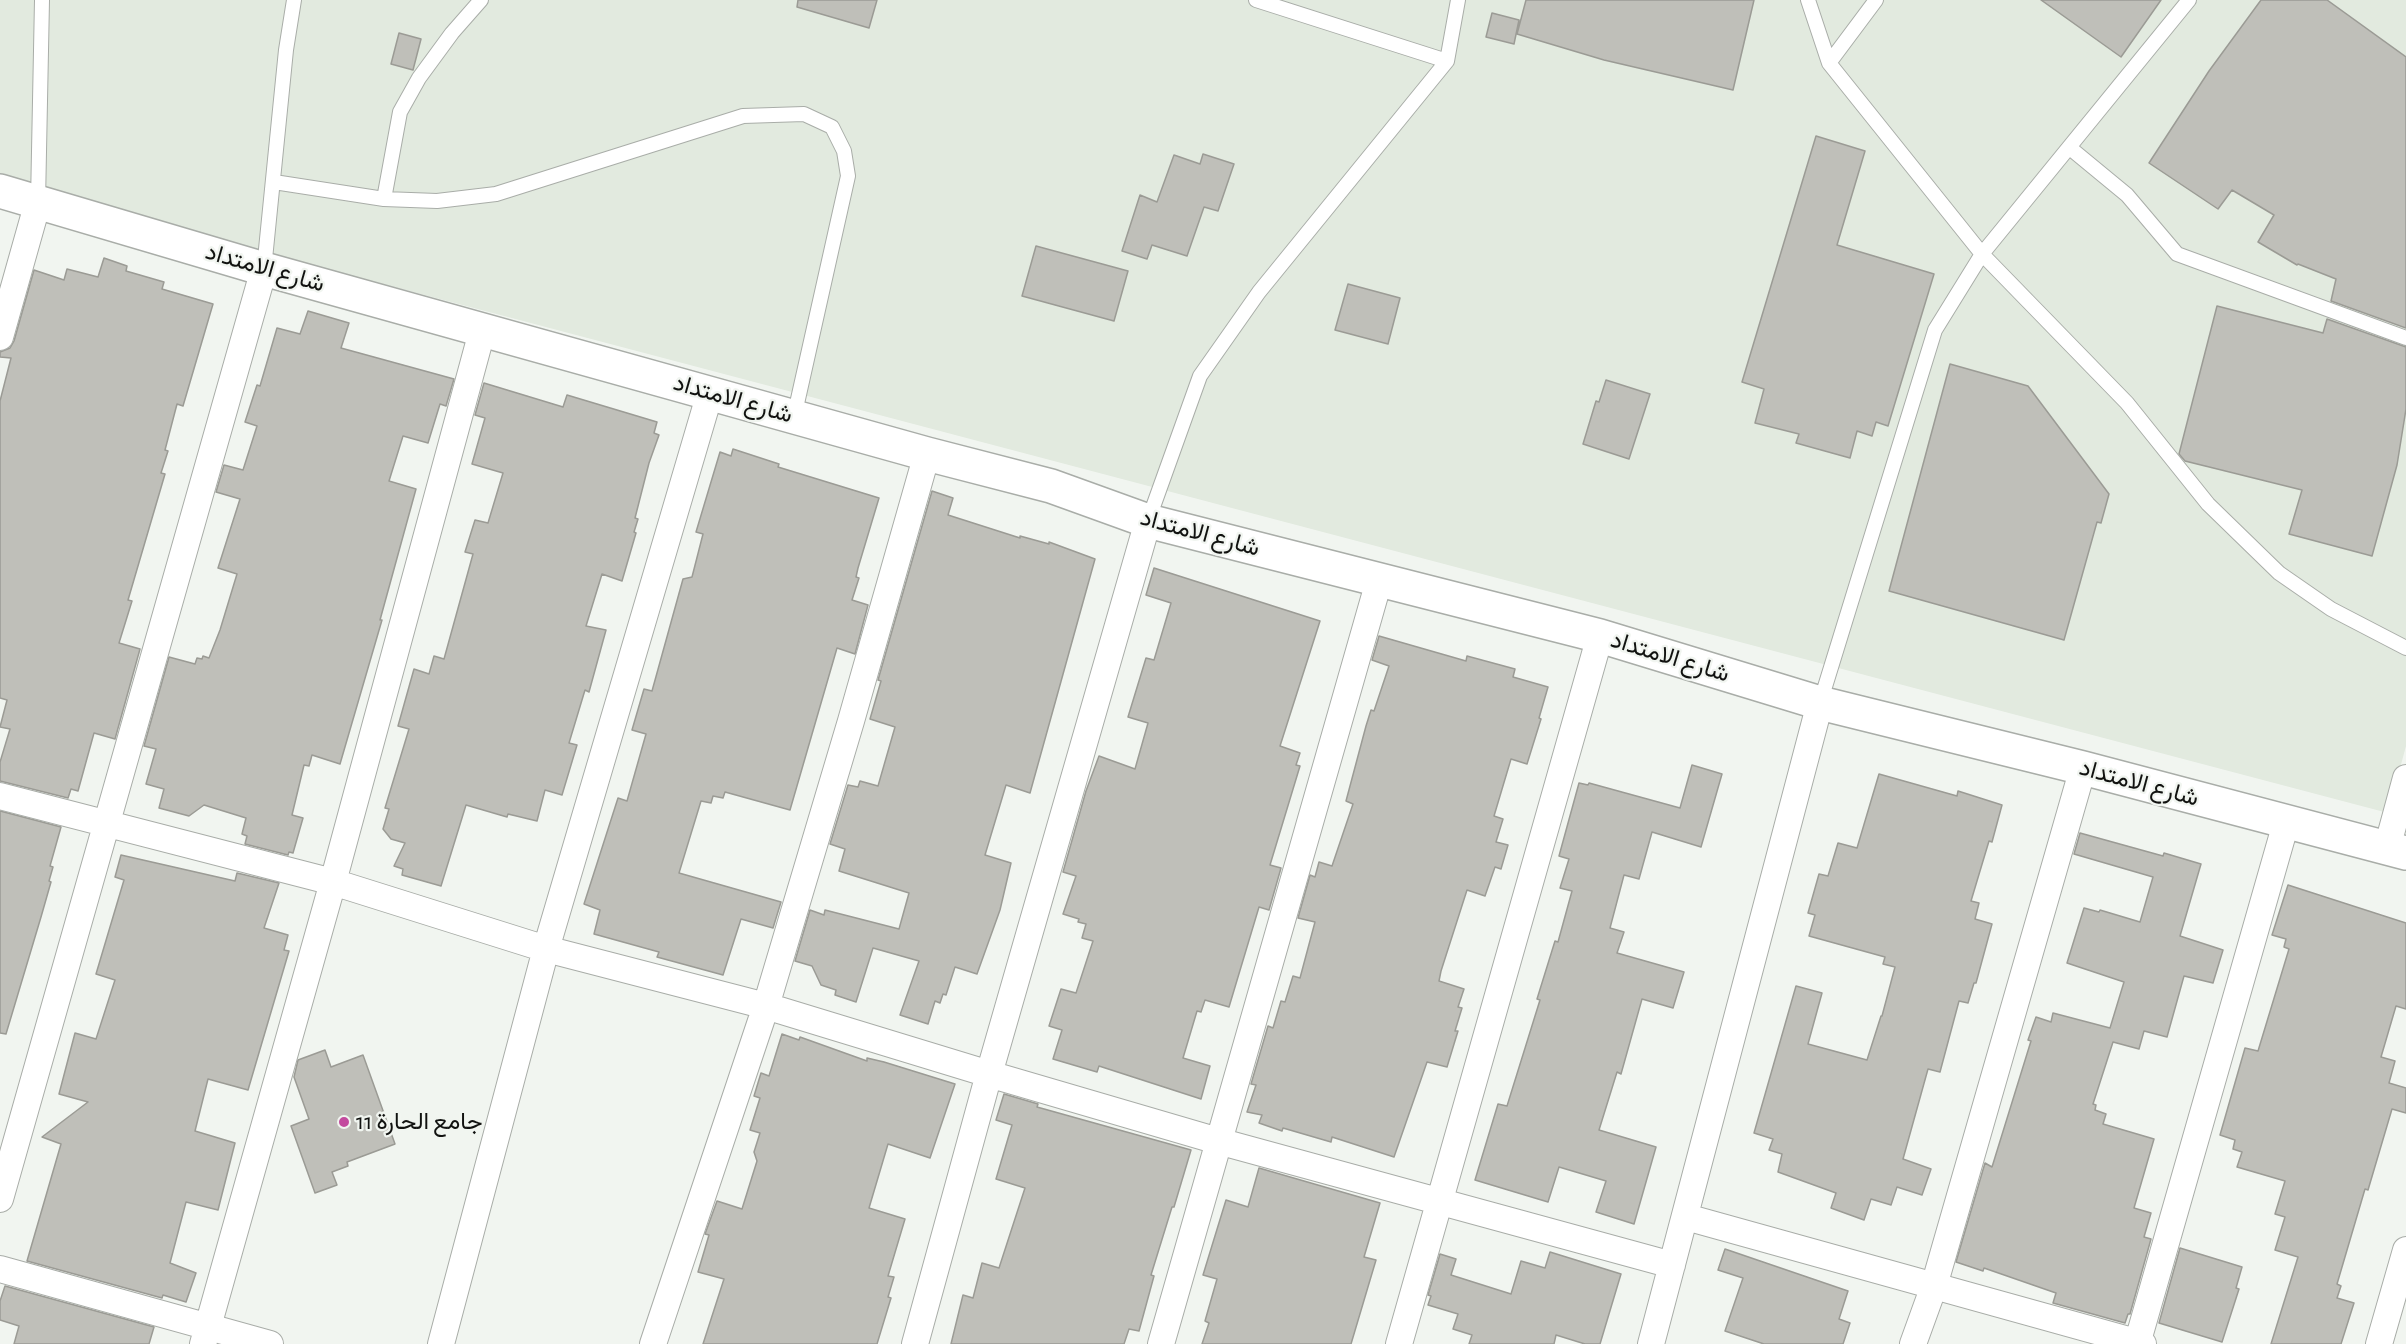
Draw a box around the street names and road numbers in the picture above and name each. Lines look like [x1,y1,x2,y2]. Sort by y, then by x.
street label: شارع الامتداد [202,237,328,299]
street label: شارع الامتداد [670,368,796,430]
street label: شارع الامتداد [1137,503,1263,563]
street label: شارع الامتداد [1607,625,1733,689]
street label: شارع الامتداد [2076,753,2202,813]

